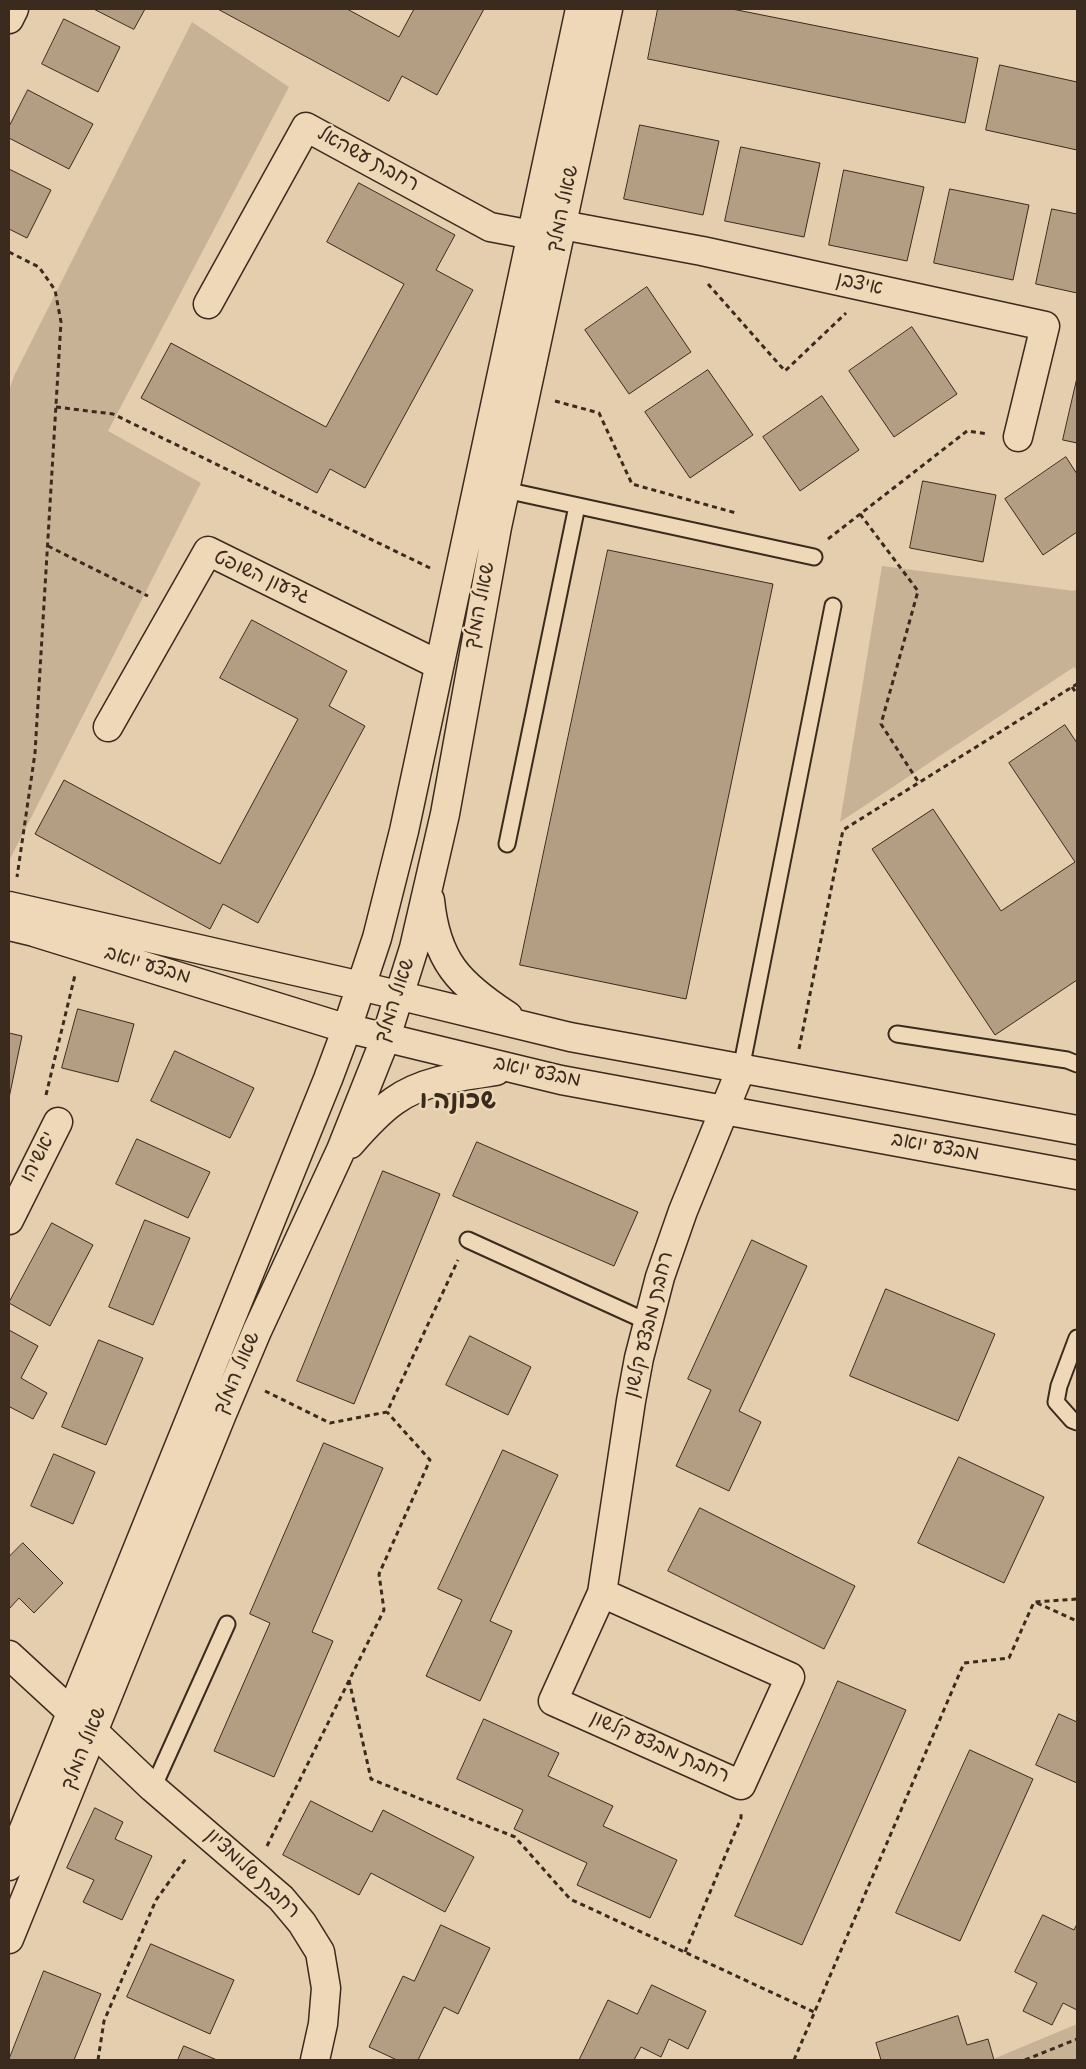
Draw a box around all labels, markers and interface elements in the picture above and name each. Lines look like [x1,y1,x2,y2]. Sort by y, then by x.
street label: רחבת עשהאל [312,123,422,199]
street label: שאול המלך [544,163,586,255]
street label: איצבן [833,269,885,303]
street label: גדעון השופט [209,547,313,611]
street label: שאול המלך [462,560,502,652]
street label: מבצע יואב [101,943,193,991]
street label: שאול המלך [372,955,422,1047]
street label: מבצע יואב [491,1053,583,1095]
district label: שכונה ו [420,1089,496,1119]
street label: יאשיהו [17,1129,63,1187]
street label: מבצע יואב [889,1129,981,1169]
street label: רחבת מבצע קלשון [621,1249,681,1401]
street label: שאול המלך [211,1329,267,1419]
street label: שאול המלך [58,1704,114,1794]
street label: רחבת מבצע קלשון [586,1708,732,1790]
street label: רחבת שלומציון [199,1825,303,1925]

